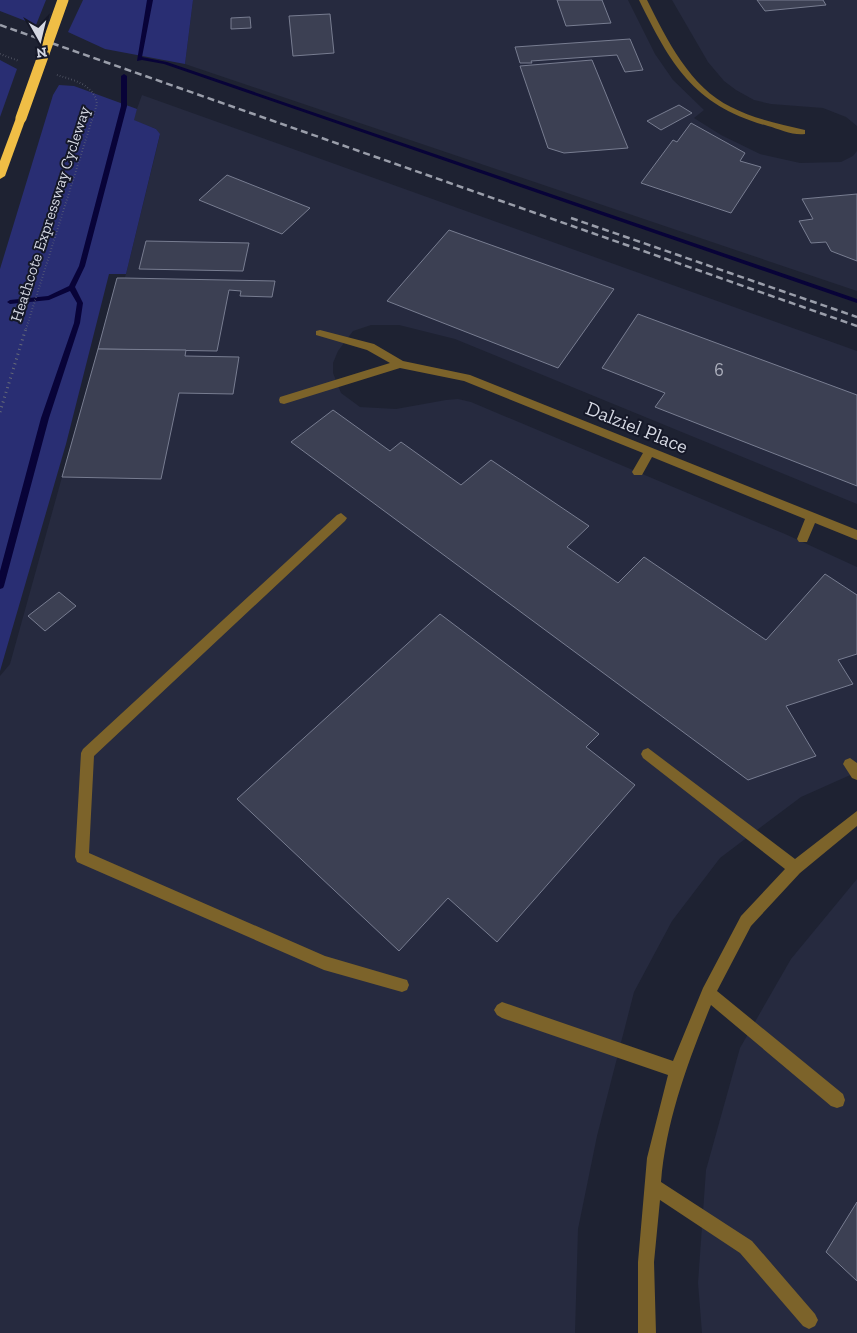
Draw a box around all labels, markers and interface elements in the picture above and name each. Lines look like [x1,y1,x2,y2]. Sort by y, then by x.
north arrow [15,15,65,65]
text: N [35,43,48,62]
street label: Heathcote Expressway Cycleway [6,103,94,324]
house number: 6 [714,359,724,381]
street label: Dalziel Place [582,396,692,458]

